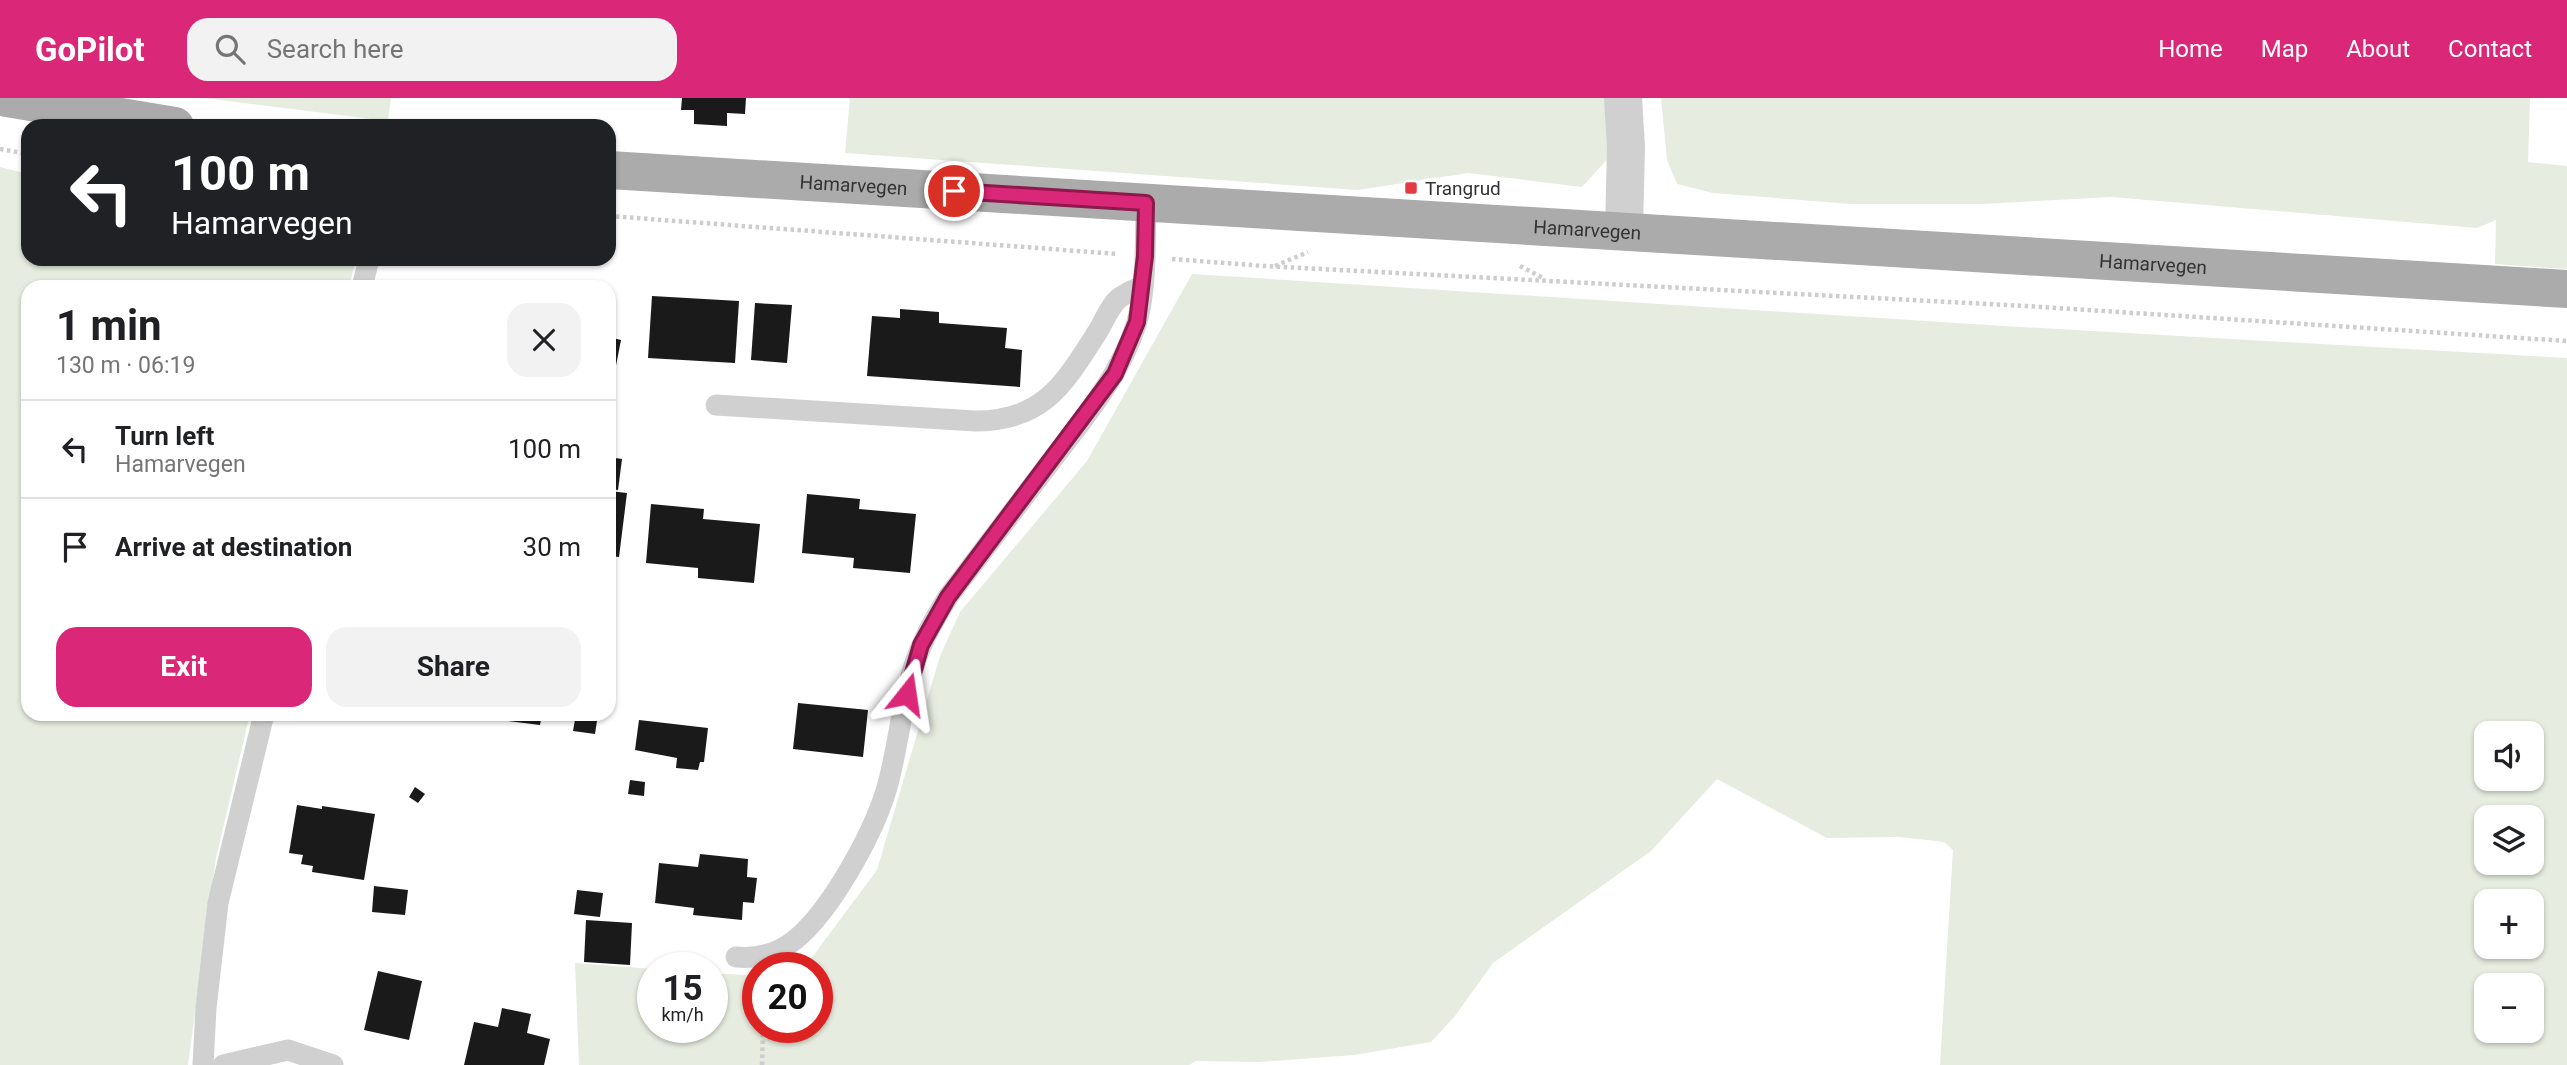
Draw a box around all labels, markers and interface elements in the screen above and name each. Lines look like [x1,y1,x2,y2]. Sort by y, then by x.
search box [187,18,677,81]
text: GoPilot [35,30,145,69]
icon: search [211,30,249,68]
text: Search here [267,34,403,64]
text: Home [2158,35,2223,63]
text: Map [2261,35,2308,63]
text: About [2346,35,2410,63]
text: Contact [2448,35,2532,63]
text: 100 m [171,145,310,202]
icon: left [56,147,147,238]
pin [924,161,984,221]
street label: Hamarvegen [799,170,908,200]
icon: arrive [935,172,973,210]
place label: Trangrud [1425,177,1501,200]
marker: Trangrud [1403,180,1419,196]
text: Hamarvegen [171,204,353,242]
street label: Hamarvegen [1533,215,1642,244]
street label: Hamarvegen [2099,249,2208,279]
text: 1 min [56,301,162,350]
button: close [507,303,581,377]
text: 130 m · 06:19 [56,352,195,379]
text: Turn left [115,421,214,451]
icon: left [56,430,94,468]
text: 100 m [508,434,581,464]
text: Hamarvegen [115,451,246,478]
icon: arrive [56,528,94,566]
text: Arrive at destination [115,532,352,562]
text: 30 m [523,532,581,562]
button: Exit [56,627,312,707]
button: Share [326,627,581,707]
position arrow [870,657,944,731]
map controls [2474,721,2544,1043]
button: sound [2474,721,2544,791]
button: layers [2474,805,2544,875]
button: + [2474,889,2544,959]
speed limit sign: 20 [742,952,833,1043]
text: 15 [662,968,703,1009]
button: − [2474,973,2544,1043]
text: km/h [661,1004,704,1025]

